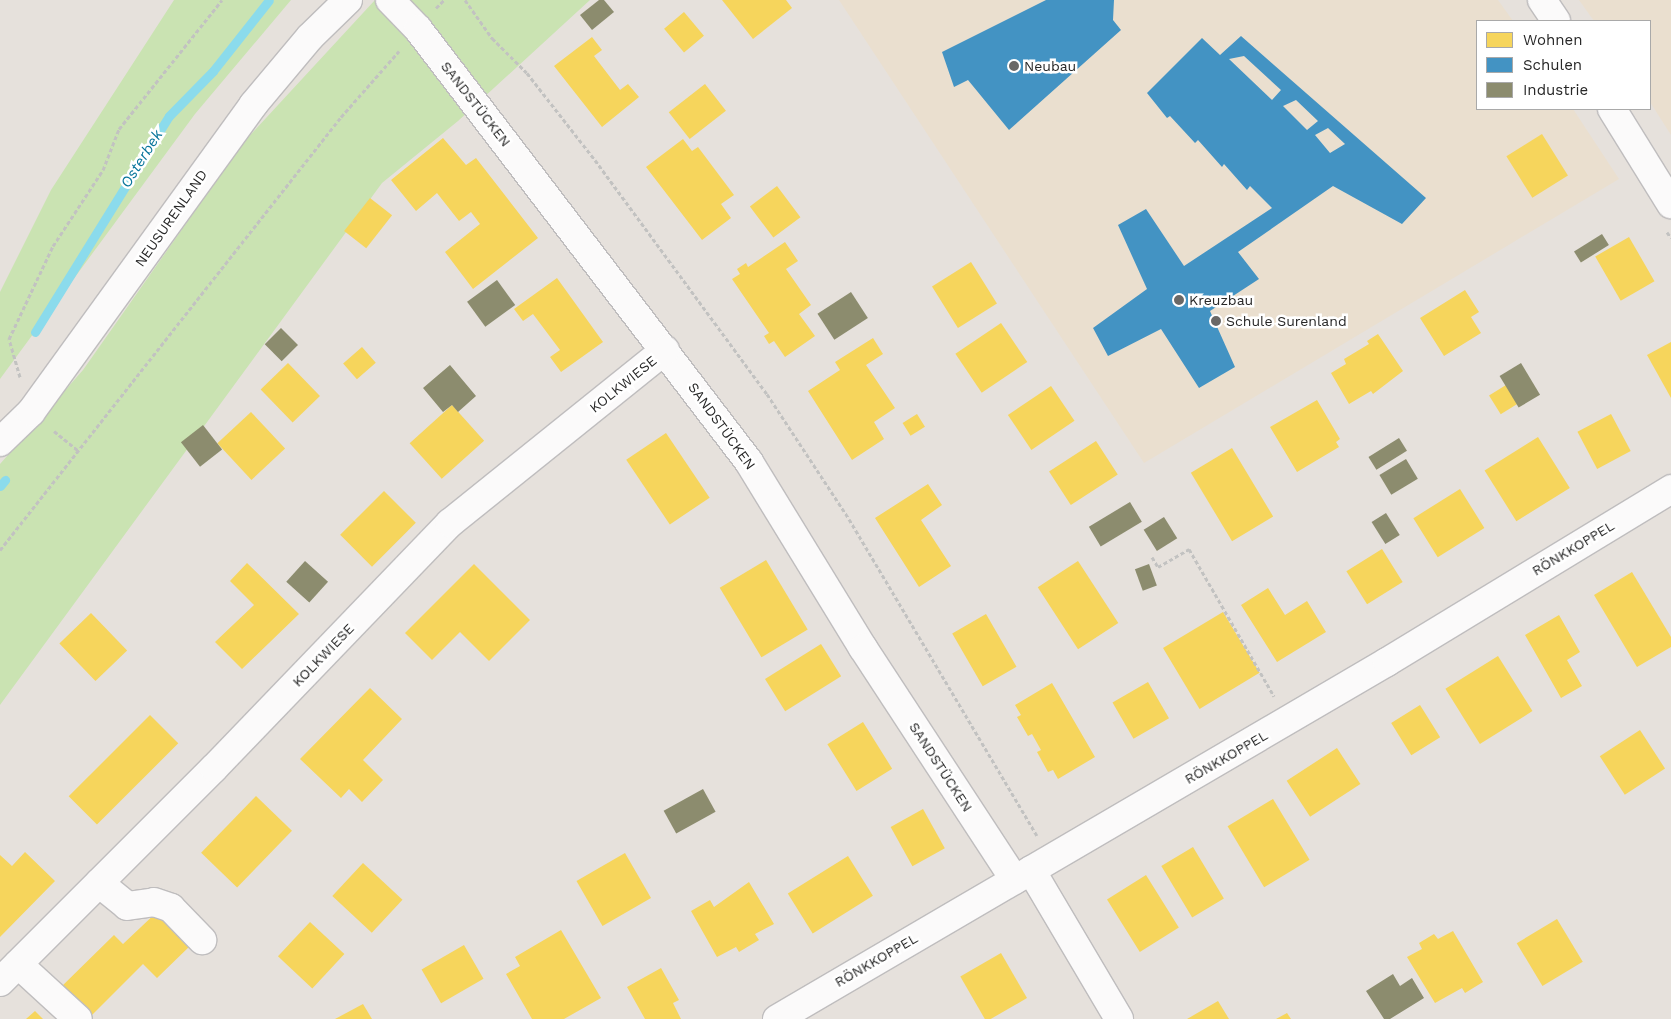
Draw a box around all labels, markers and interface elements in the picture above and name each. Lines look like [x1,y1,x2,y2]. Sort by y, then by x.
legend [1476,20,1651,110]
text: Wohnen [1523,31,1582,49]
text: Schulen [1523,56,1582,74]
street label: SANDSTÜCKEN [438,58,514,150]
place label: Neubau [1024,58,1076,74]
marker: Neubau [1008,60,1020,72]
text: Industrie [1523,81,1588,99]
water label: Osterbek [117,127,167,191]
street label: NEUSURENLAND [131,166,211,270]
place label: Kreuzbau [1189,292,1253,308]
marker: Kreuzbau [1173,294,1185,306]
place label: Schule Surenland [1226,313,1347,329]
marker: Schule Surenland [1210,315,1222,327]
street label: KOLKWIESE [586,352,660,416]
street label: SANDSTÜCKEN [685,379,759,473]
street label: RÖNKKOPPEL [1529,517,1617,579]
street label: KOLKWIESE [289,620,357,690]
street label: SANDSTÜCKEN [906,719,976,815]
street label: RÖNKKOPPEL [1182,727,1270,787]
street label: RÖNKKOPPEL [832,930,920,990]

